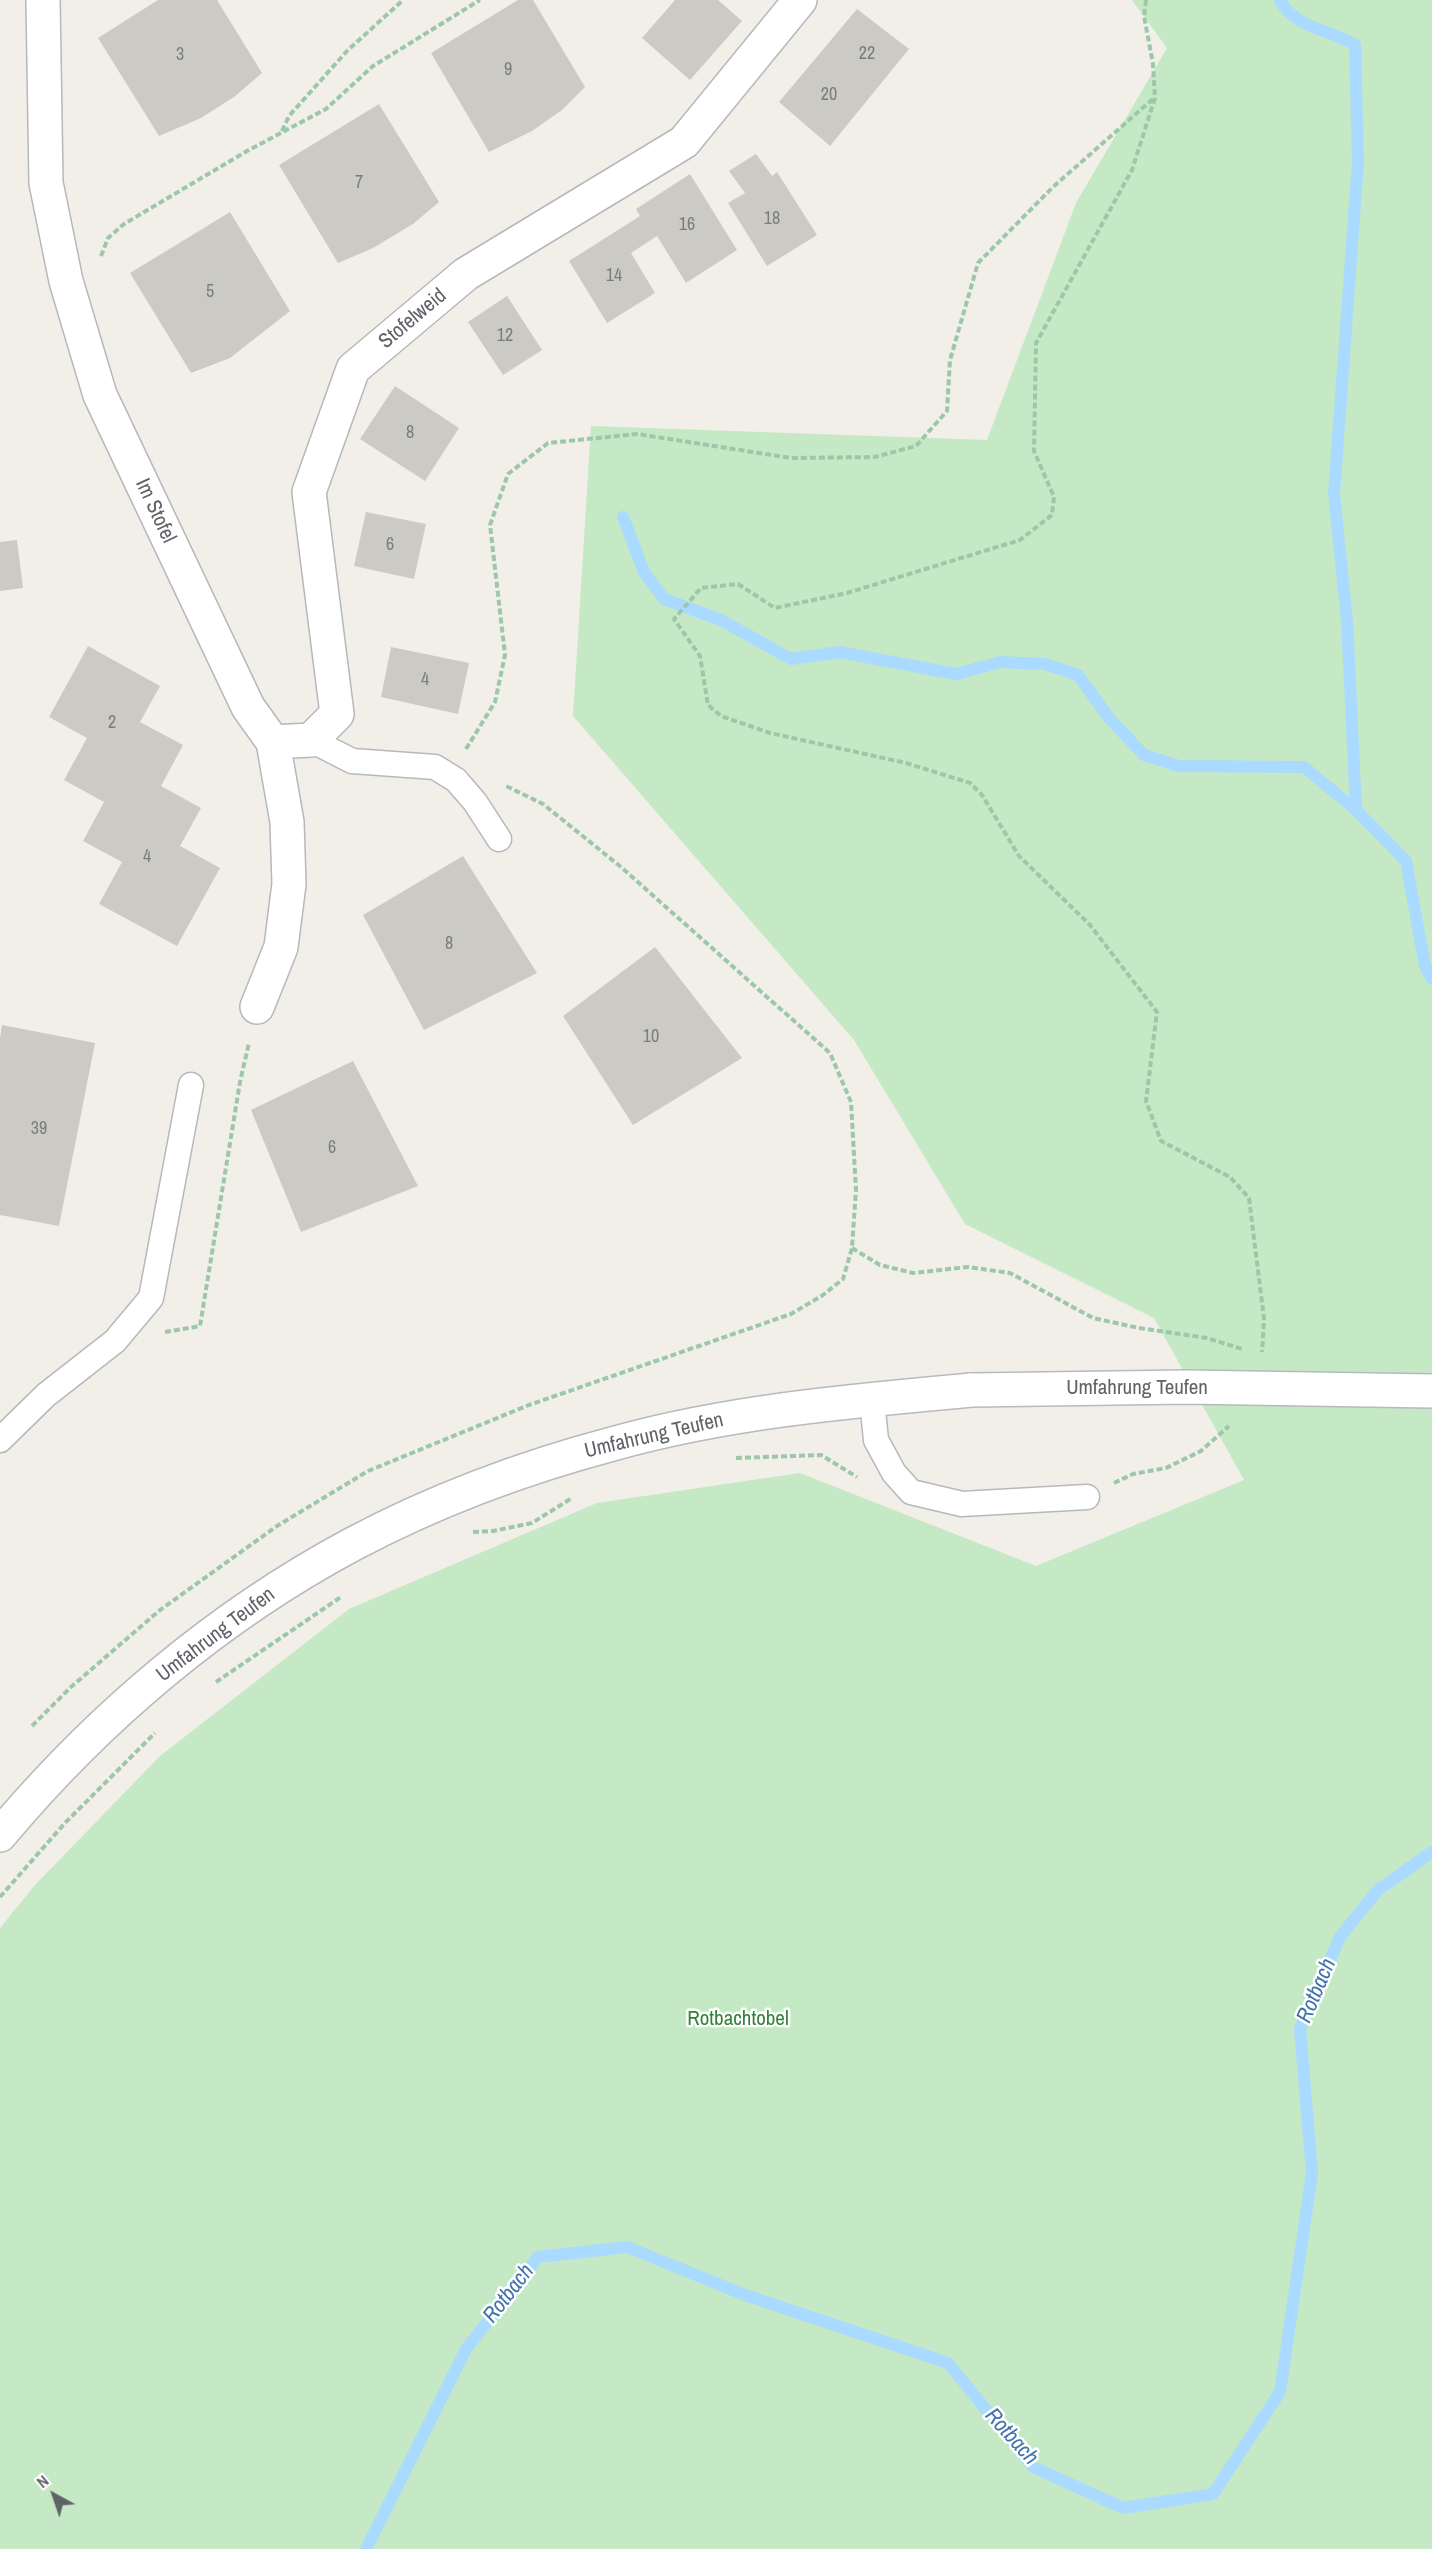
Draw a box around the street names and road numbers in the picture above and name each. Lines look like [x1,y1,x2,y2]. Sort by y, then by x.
street label: Stofelweid [374,284,452,354]
street label: Im Stofel [129,475,181,547]
street label: Umfahrung Teufen [1066,1375,1208,1401]
street label: Umfahrung Teufen [582,1408,726,1464]
street label: Umfahrung Teufen [152,1582,280,1688]

